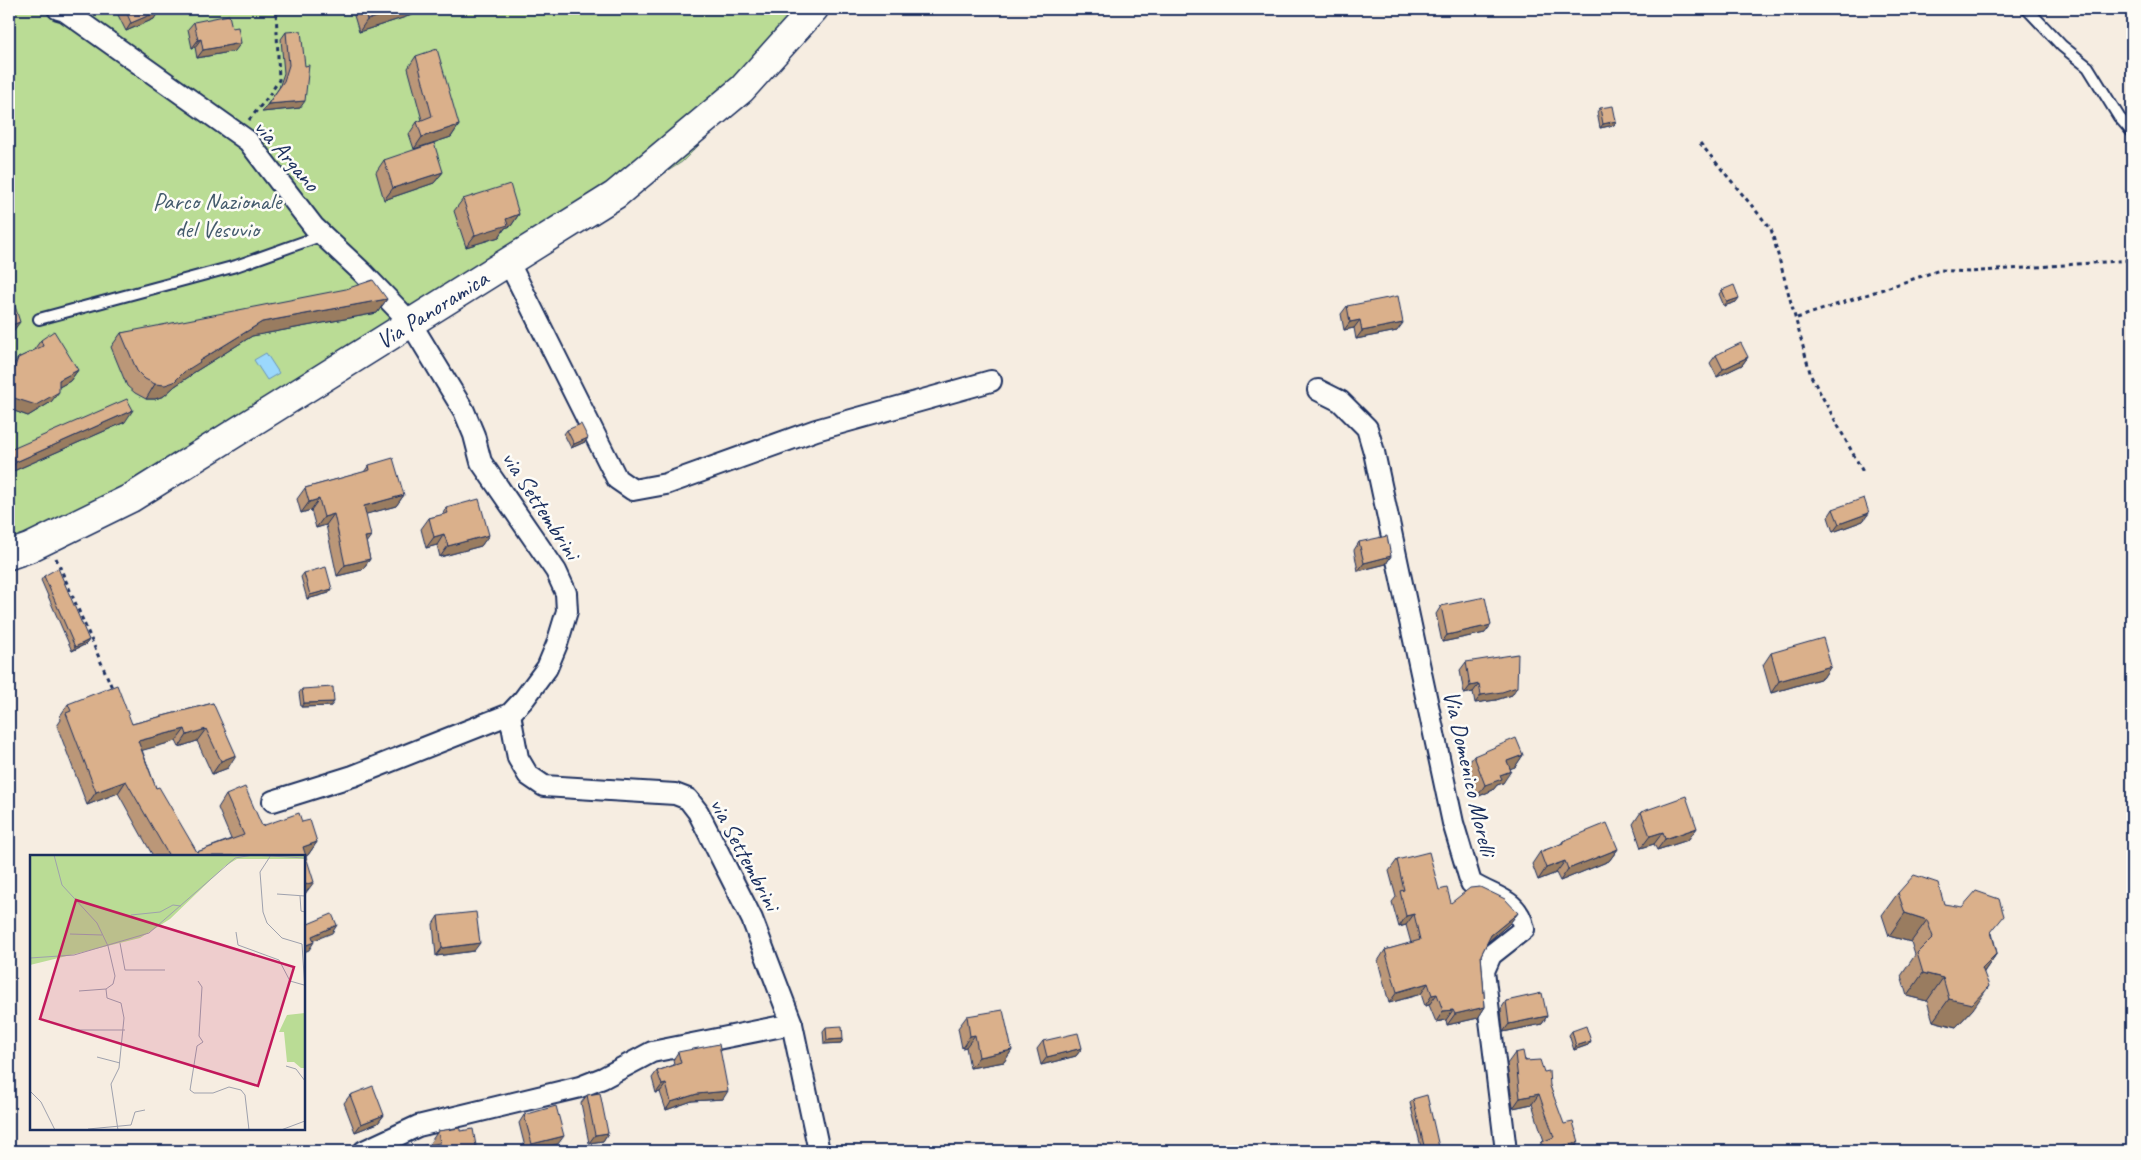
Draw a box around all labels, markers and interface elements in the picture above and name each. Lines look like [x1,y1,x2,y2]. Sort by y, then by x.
street label: via Argano [247,113,328,199]
park label: Parco Nazionale del Vesuvio [153,186,283,244]
street label: Via Panoramica [371,263,495,356]
street label: via Settembrini [495,445,589,568]
street label: Via Domenico Morelli [1436,687,1504,862]
street label: via Settembrini [703,792,789,919]
inset map [30,855,305,1130]

